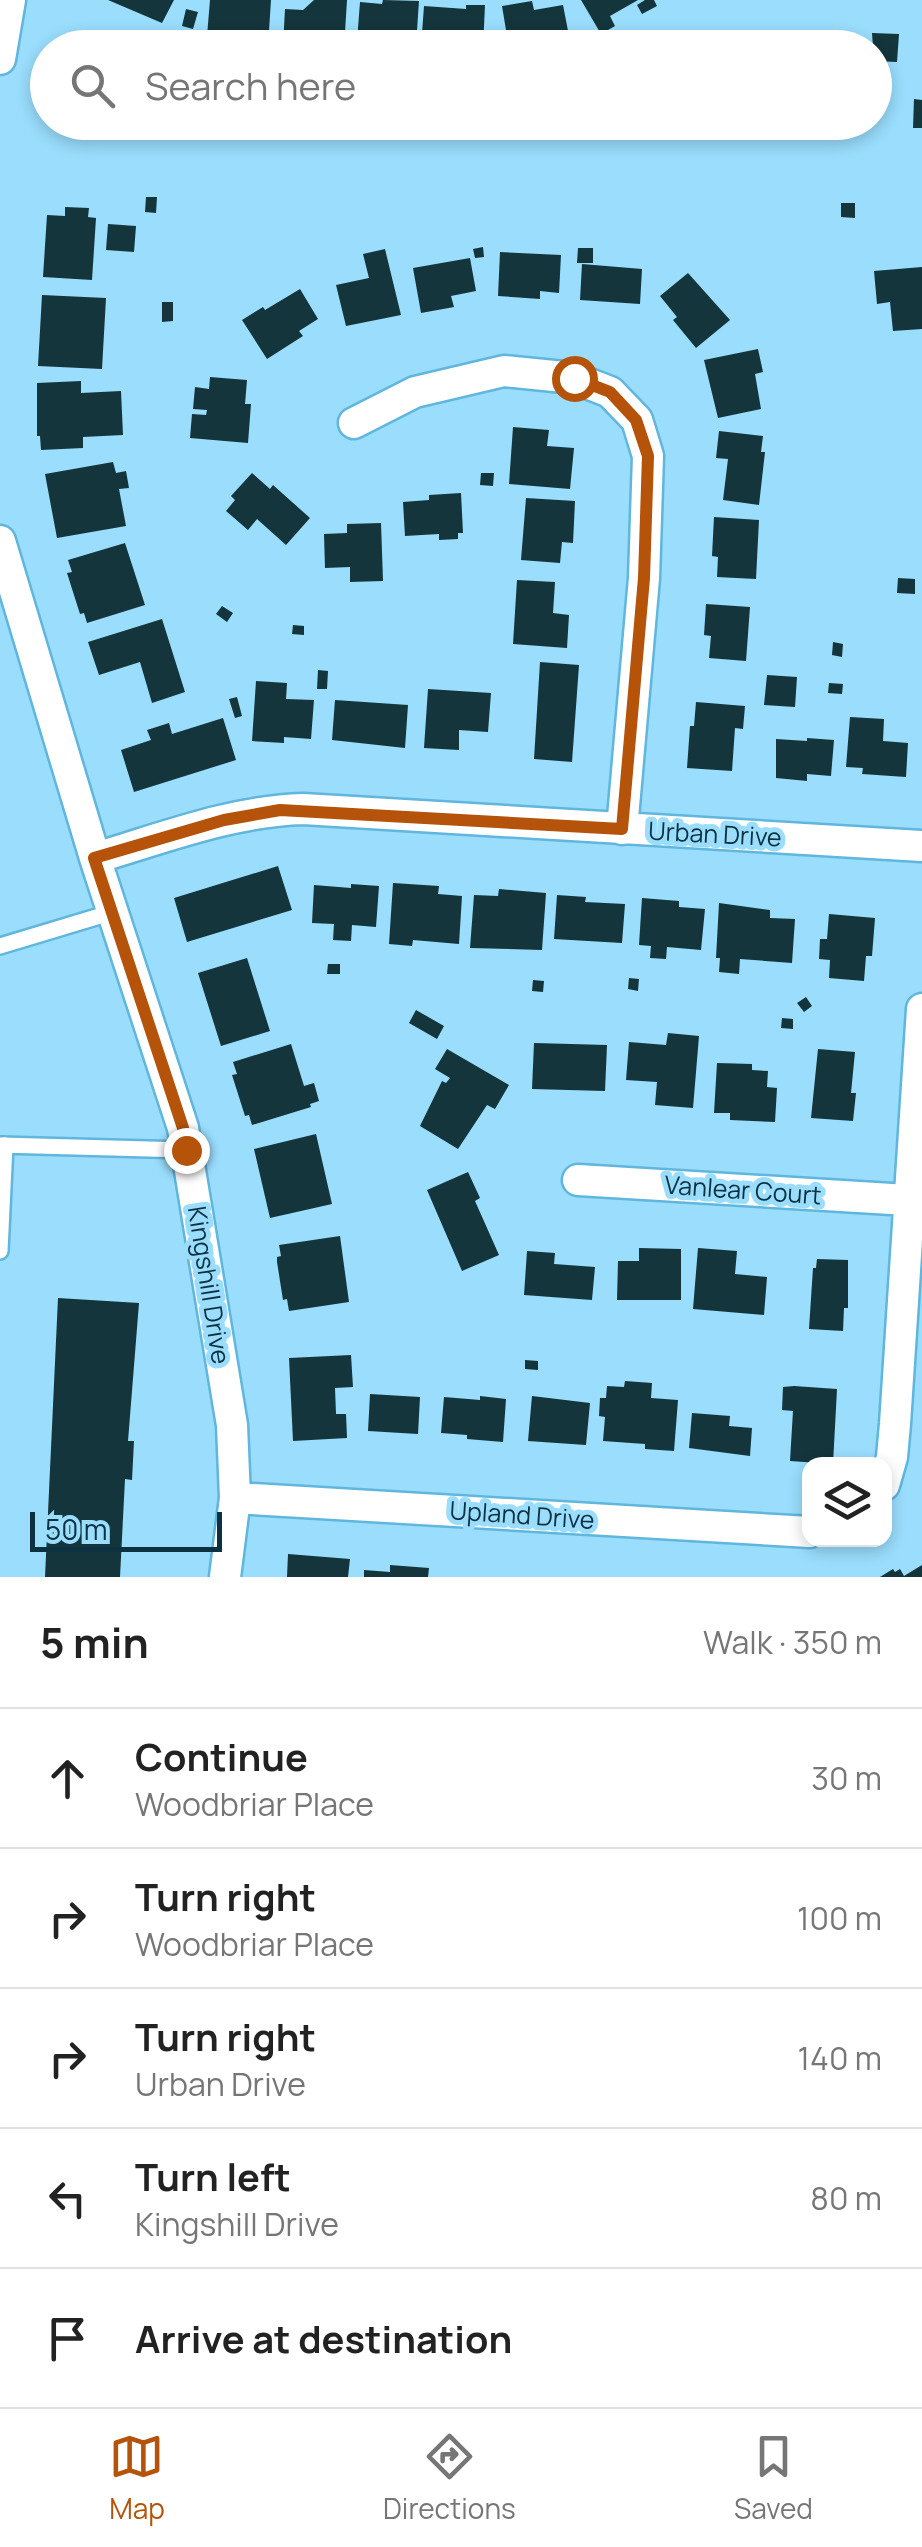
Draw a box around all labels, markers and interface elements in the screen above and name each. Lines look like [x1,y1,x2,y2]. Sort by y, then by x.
search box [30,30,892,140]
icon: search [65,58,120,113]
text: Search here [145,59,356,111]
route start [552,356,598,402]
street label: Urban Drive [647,813,783,854]
route end [164,1128,210,1174]
street label: Vanlear Court [663,1167,823,1212]
street label: Kingshill Drive [180,1204,239,1366]
map controls [802,1457,892,1547]
button: layers [802,1457,892,1547]
street label: Upland Drive [448,1492,596,1537]
scale bar [30,1507,222,1552]
text: 50 m [45,1510,108,1548]
text: 5 min [40,1613,149,1671]
text: Walk · 350 m [703,1620,882,1664]
text: Continue [135,1730,308,1782]
icon: ahead [40,1751,95,1806]
text: 30 m [811,1756,882,1800]
text: Woodbriar Place [135,1782,374,1826]
text: Turn right [135,1870,316,1922]
icon: right [40,1891,95,1946]
text: 100 m [797,1896,882,1940]
text: Woodbriar Place [135,1922,374,1966]
text: Turn right [135,2010,316,2062]
icon: right [40,2031,95,2086]
text: 140 m [798,2036,882,2080]
text: Urban Drive [135,2062,306,2106]
text: Turn left [135,2150,291,2202]
icon: left [40,2171,95,2226]
text: 80 m [810,2176,882,2220]
text: Kingshill Drive [135,2202,339,2246]
icon: arrive [40,2311,95,2366]
text: Arrive at destination [135,2312,512,2364]
tab: Map [109,2429,165,2527]
tab: Directions [383,2429,516,2527]
tab: Saved [734,2429,813,2527]

